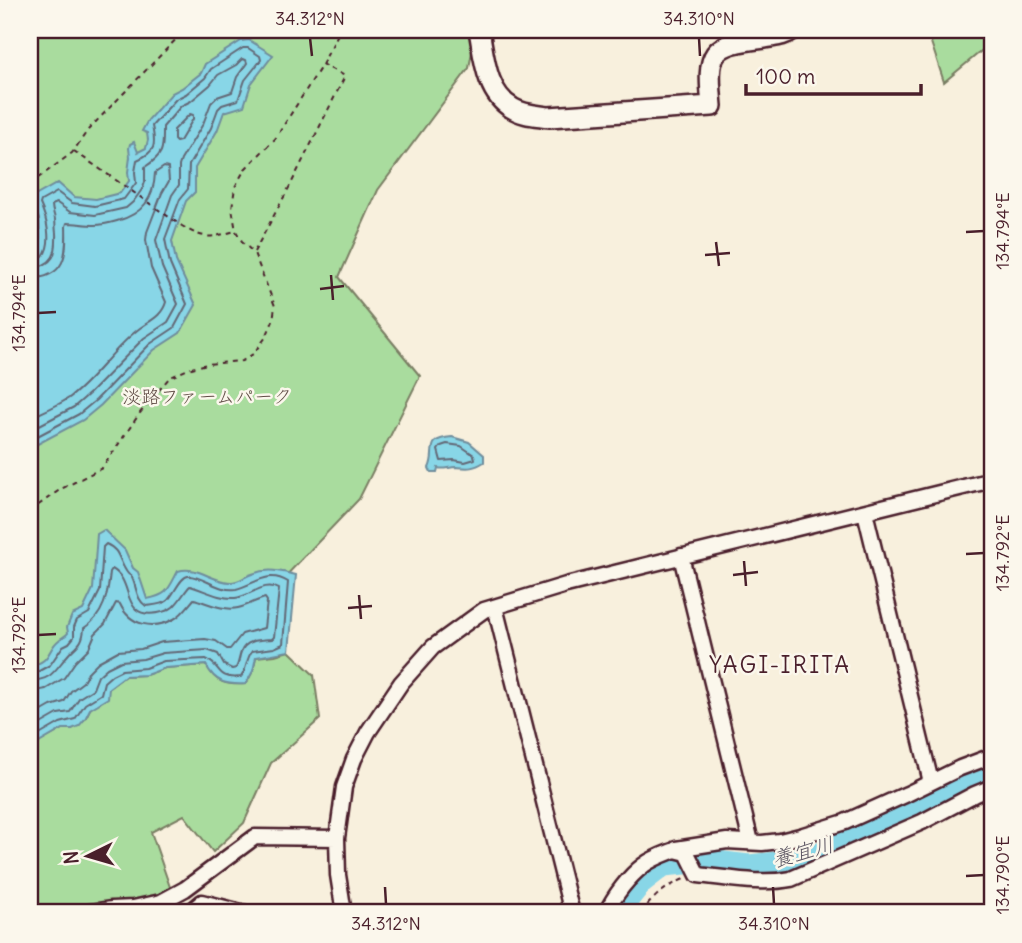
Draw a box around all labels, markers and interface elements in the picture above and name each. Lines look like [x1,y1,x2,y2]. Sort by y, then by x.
text: 34.312°N [275,7,345,30]
text: 34.310°N [663,7,735,30]
scale bar [746,52,920,96]
text: 100 m [756,63,815,90]
text: 134.794°E [991,192,1014,270]
text: 134.794°E [7,274,30,352]
park label: 淡路ファームパーク [122,384,292,408]
text: 134.792°E [991,514,1014,592]
text: 134.792°E [7,596,30,674]
district label: YAGI-IRITA [709,650,851,679]
north arrow [52,820,122,890]
water label: 養宜川 [769,830,837,873]
text: 134.790°E [991,835,1014,915]
text: N [59,850,84,865]
text: 34.312°N [351,912,421,935]
text: 34.310°N [738,912,810,935]

